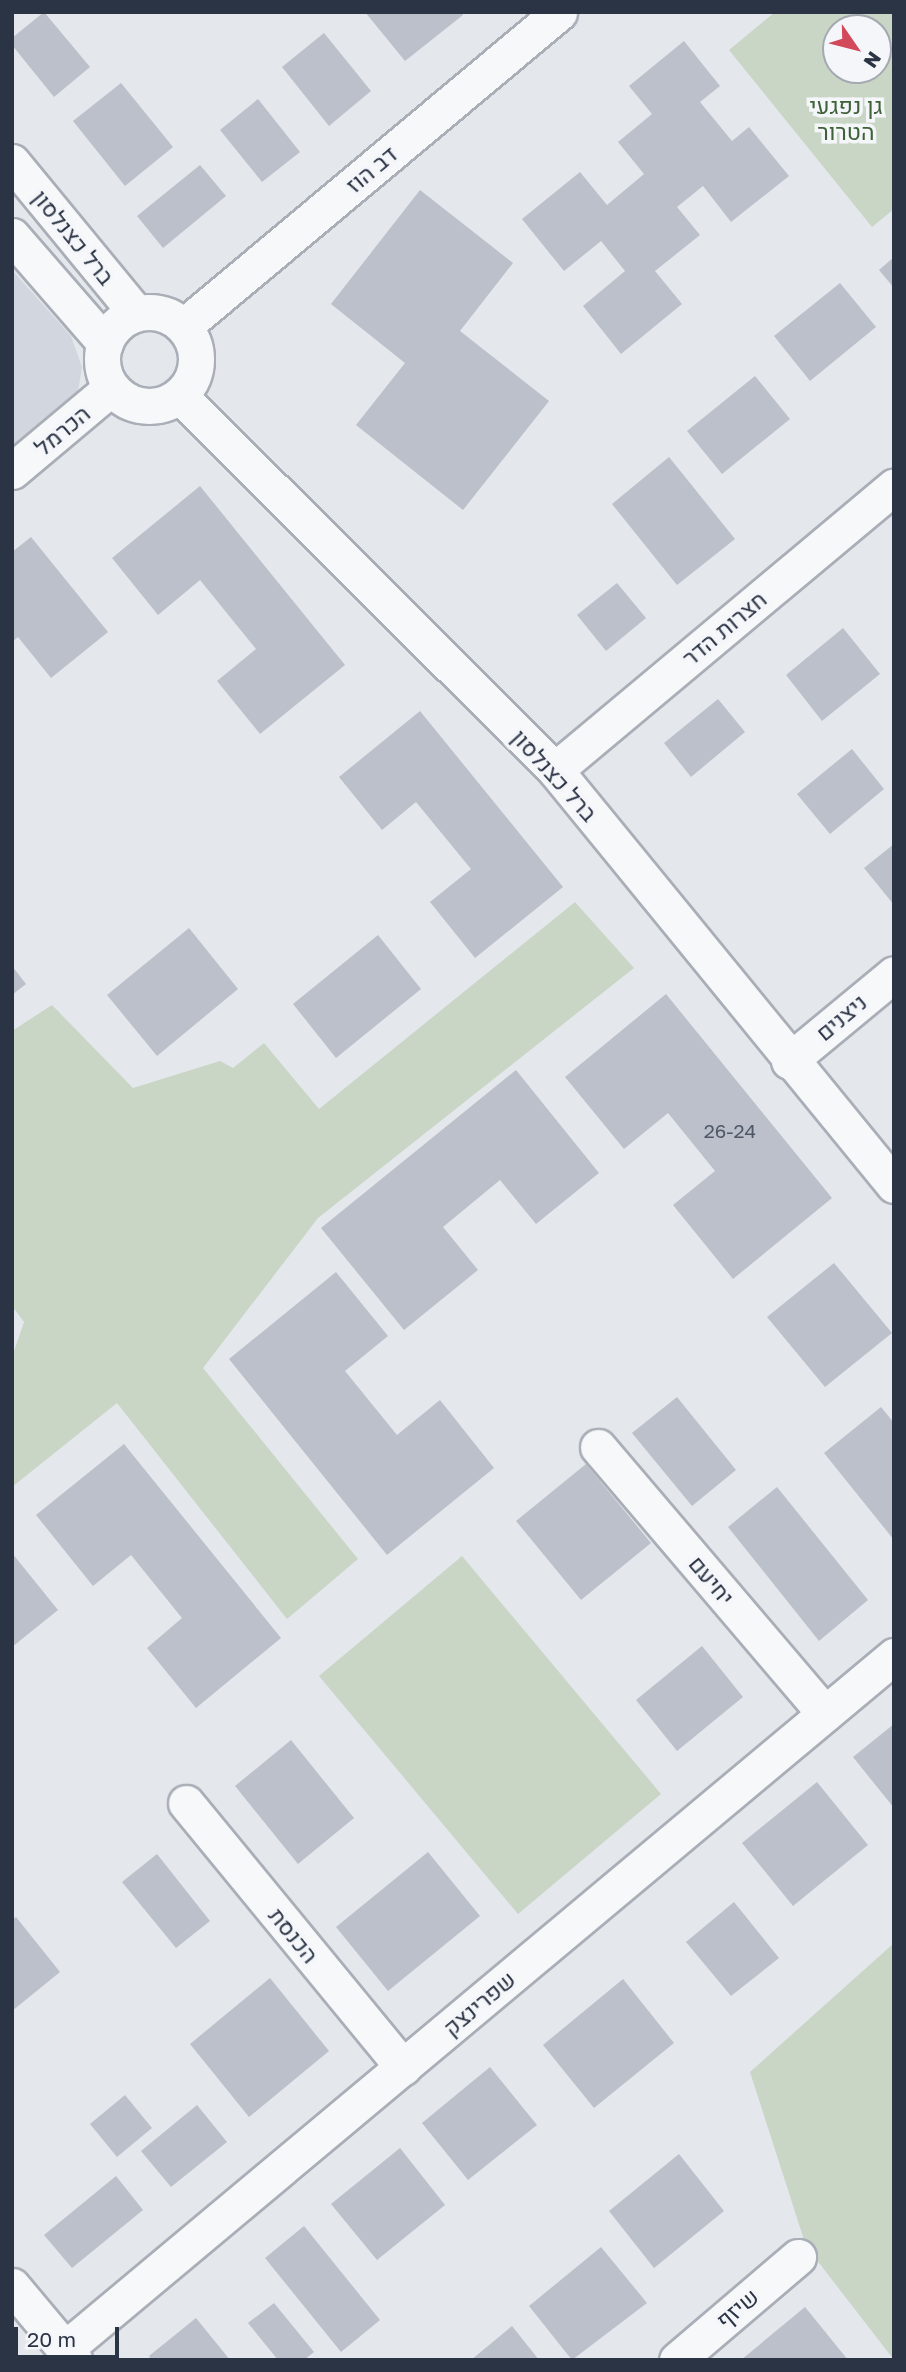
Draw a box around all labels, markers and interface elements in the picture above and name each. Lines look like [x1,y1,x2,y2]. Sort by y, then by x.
north arrow [822,14,892,84]
text: N [859,48,887,73]
park label: גן נפגעי הטרור [809,91,883,145]
street label: דב הוז [340,140,402,198]
street label: ברל כצנלסון [27,184,121,290]
street label: הכרמל [29,399,95,461]
street label: חצרות הדר [676,585,772,671]
street label: ברל כצנלסון [507,723,603,827]
street label: ניצנים [810,988,872,1046]
house number: 26-24 [704,1120,756,1142]
street label: יחיעם [684,1550,740,1610]
street label: הכנסת [263,1902,325,1968]
street label: שפרינצק [437,1965,521,2041]
street label: שיזף [710,2282,764,2334]
scale bar [18,2312,122,2356]
text: 20 m [27,2326,76,2352]

